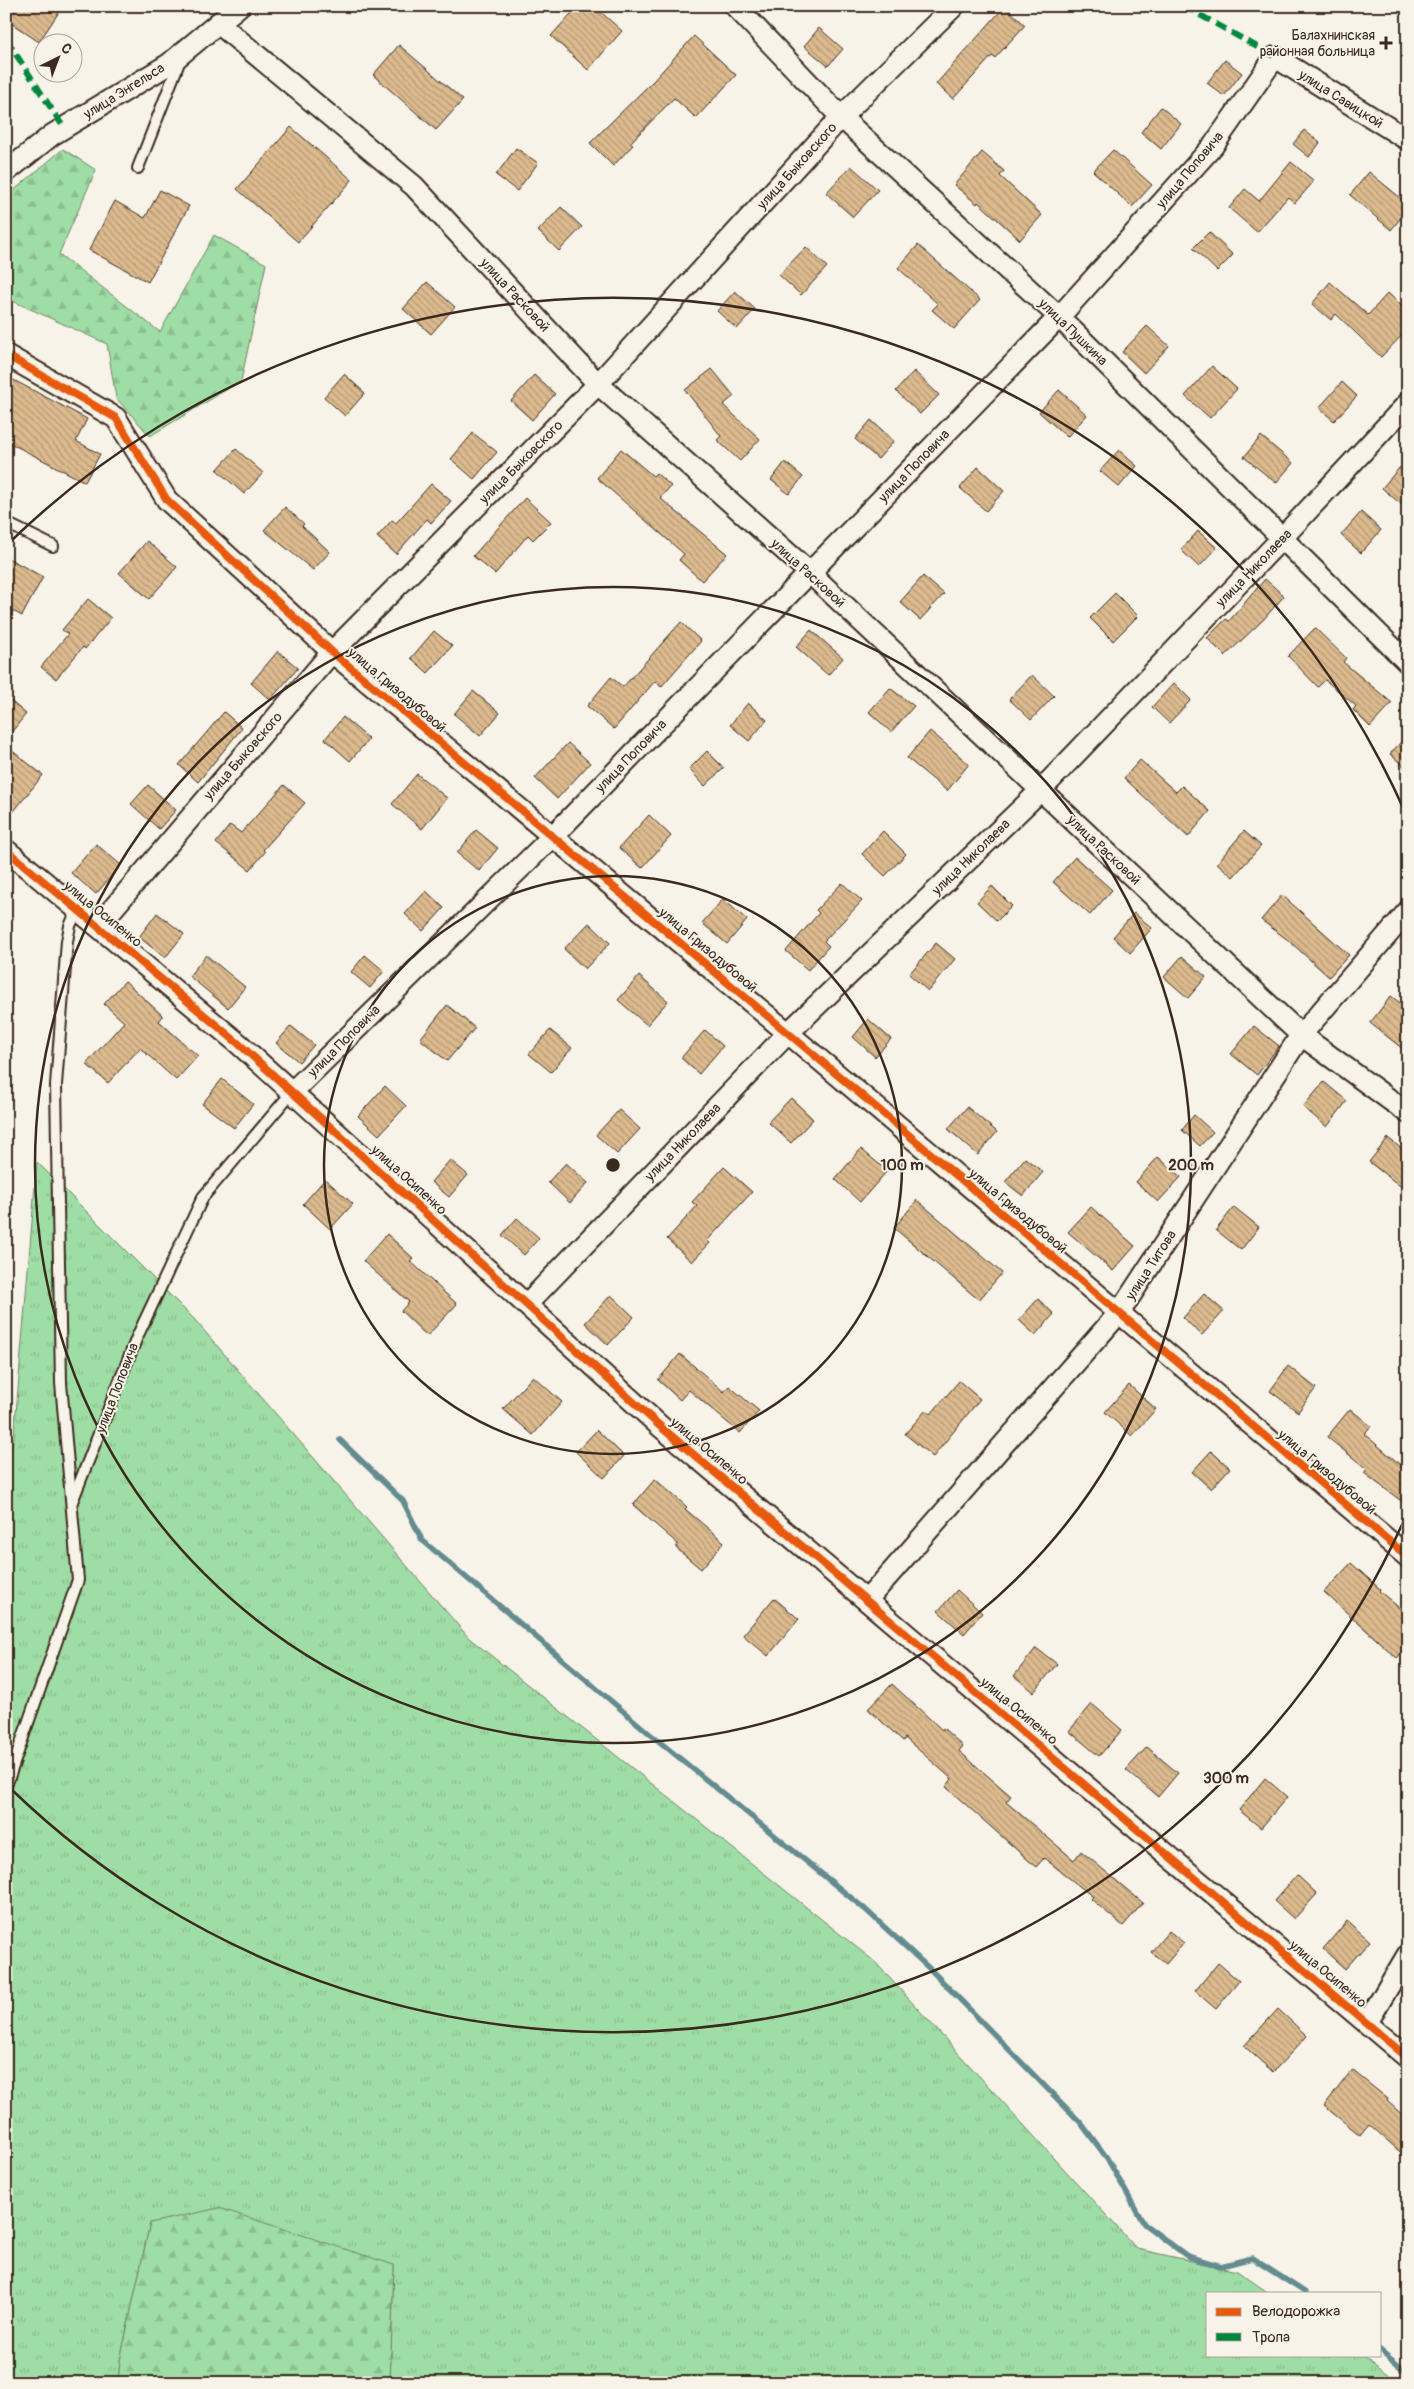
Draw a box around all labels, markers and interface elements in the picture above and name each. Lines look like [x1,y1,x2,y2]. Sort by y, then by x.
place label: Балахнинская районная больница [1260,27,1375,60]
north arrow [32,32,82,82]
marker: Балахнинская районная больница [1379,36,1393,50]
text: С [57,40,76,58]
street label: улица Энгельса [79,59,168,123]
street label: улица Савицкой [1295,66,1386,132]
street label: улица Быковского [753,119,841,214]
street label: улица Поповича [1152,128,1227,213]
street label: улица Расковой [476,254,553,335]
street label: улица Пушкина [1034,294,1111,369]
street label: улица Быковского [475,416,567,508]
street label: улица Поповича [874,426,953,507]
street label: улица Николаева [1212,525,1296,611]
street label: улица Расковой [767,534,849,611]
street label: улица Гризодубовой [344,643,449,736]
street label: улица Быковского [199,708,286,804]
street label: улица Поповича [591,716,670,797]
street label: улица Расковой [1063,811,1144,888]
street label: улица Николаева [928,815,1014,899]
street label: улица Осипенко [60,877,146,951]
street label: улица Гризодубовой [655,903,760,996]
street label: улица Поповича [304,1001,384,1081]
street label: улица Николаева [641,1099,725,1185]
street label: улица Осипенко [367,1141,451,1219]
centre of rings [604,1156,622,1174]
text: 100 m [881,1156,923,1175]
text: 200 m [1168,1156,1214,1175]
street label: улица Гризодубовой [965,1164,1070,1257]
street label: улица Титова [1122,1227,1180,1304]
street label: улица Поповича [92,1341,142,1436]
street label: улица Осипенко [666,1413,752,1489]
street label: улица Гризодубовой [1274,1425,1379,1518]
street label: улица Осипенко [976,1673,1062,1749]
text: 300 m [1203,1769,1249,1788]
street label: улица Осипенко [1285,1936,1371,2012]
legend [1206,2292,1382,2356]
text: Велодорожка [1252,2302,1340,2321]
text: Тропа [1252,2328,1290,2347]

